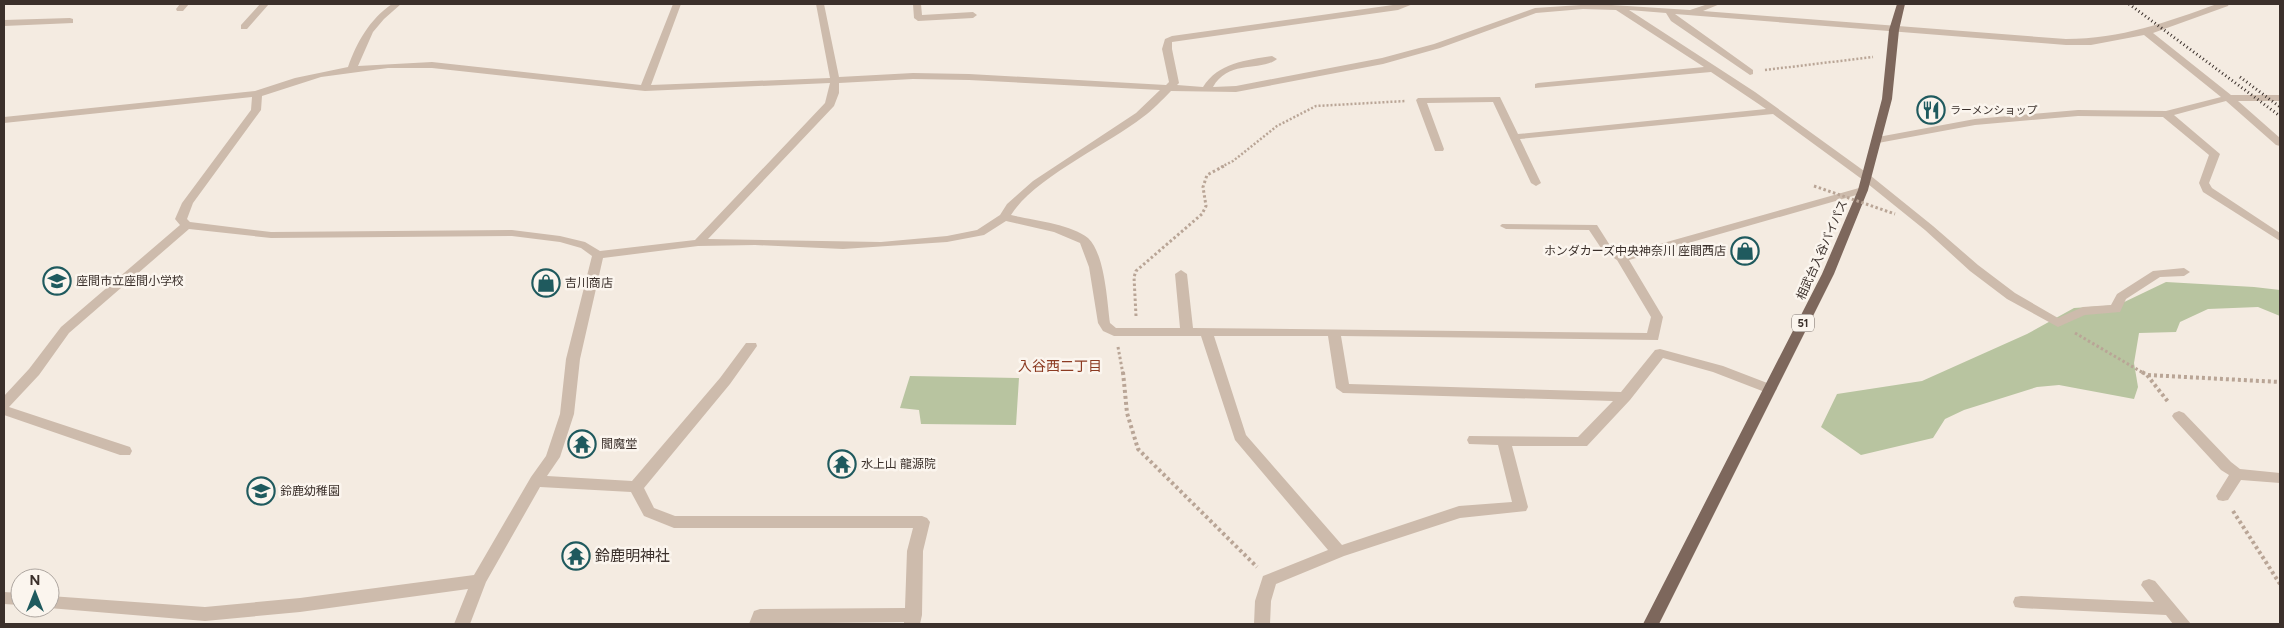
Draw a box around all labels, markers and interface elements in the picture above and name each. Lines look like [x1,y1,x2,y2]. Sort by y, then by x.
restaurant icon: ラーメンショップ [1916,95,1946,125]
place label: ラーメンショップ [1950,104,2038,117]
street label: 相武台入谷バイパス [1794,198,1850,302]
shop icon: ホンダカーズ中央神奈川 座間西店 [1730,236,1760,266]
place label: ホンダカーズ中央神奈川 座間西店 [1544,244,1726,258]
school or university icon: 座間市立座間小学校 [42,266,72,296]
shop icon: 吉川商店 [531,268,561,298]
place label: 座間市立座間小学校 [76,274,184,288]
place label: 吉川商店 [565,276,613,290]
road number: 51 [1792,314,1814,332]
district label: 入谷西二丁目 [1018,358,1102,375]
temple icon: 閻魔堂 [567,429,597,459]
place label: 閻魔堂 [601,437,637,451]
temple icon: 水上山 龍源院 [827,449,857,479]
place label: 水上山 龍源院 [861,457,936,471]
school or university icon: 鈴鹿幼稚園 [246,476,276,506]
place label: 鈴鹿幼稚園 [280,484,340,498]
temple icon: 鈴鹿明神社 [561,541,591,571]
place label: 鈴鹿明神社 [595,547,670,565]
north arrow [10,568,60,618]
text: N [30,572,40,589]

